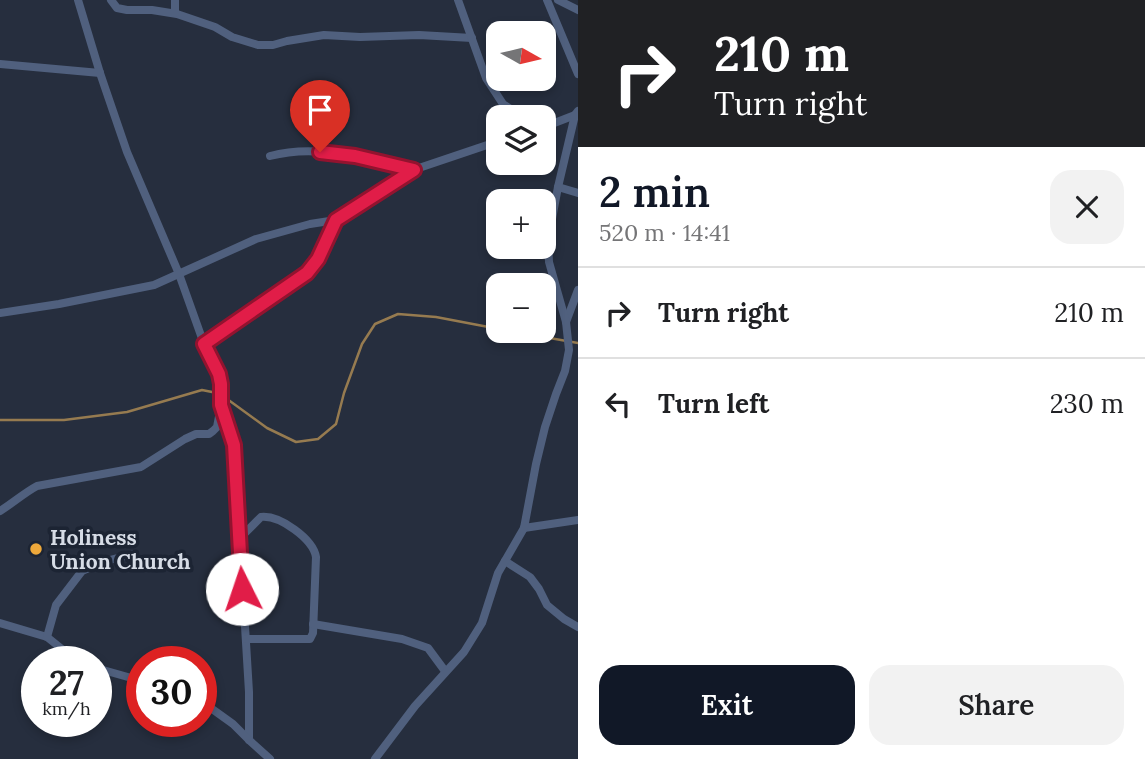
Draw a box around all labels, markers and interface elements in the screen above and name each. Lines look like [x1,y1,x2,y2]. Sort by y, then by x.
north arrow [486,21,556,91]
map controls [486,21,556,343]
text: 210 m [714,22,849,84]
icon: right [599,28,690,119]
pin [290,80,350,152]
text: Turn right [714,83,867,124]
icon: arrive [301,91,339,129]
button: layers [486,105,556,175]
text: 2 min [599,165,710,219]
button: close [1050,170,1124,244]
button: + [486,189,556,259]
text: 520 m · 14:41 [599,218,730,247]
button: − [486,273,556,343]
icon: right [599,294,637,332]
text: Turn right [658,296,789,329]
text: 210 m [1054,296,1124,329]
icon: left [599,385,637,423]
text: Turn left [658,387,769,420]
text: 230 m [1050,387,1124,420]
place label: Holiness Union Church [50,524,191,575]
marker: Holiness Union Church [28,541,44,557]
position arrow [205,552,279,626]
speed limit sign: 30 [126,646,217,737]
text: 27 [49,660,84,705]
button: Exit [599,665,855,745]
button: Share [869,665,1124,745]
text: km/h [42,697,91,720]

